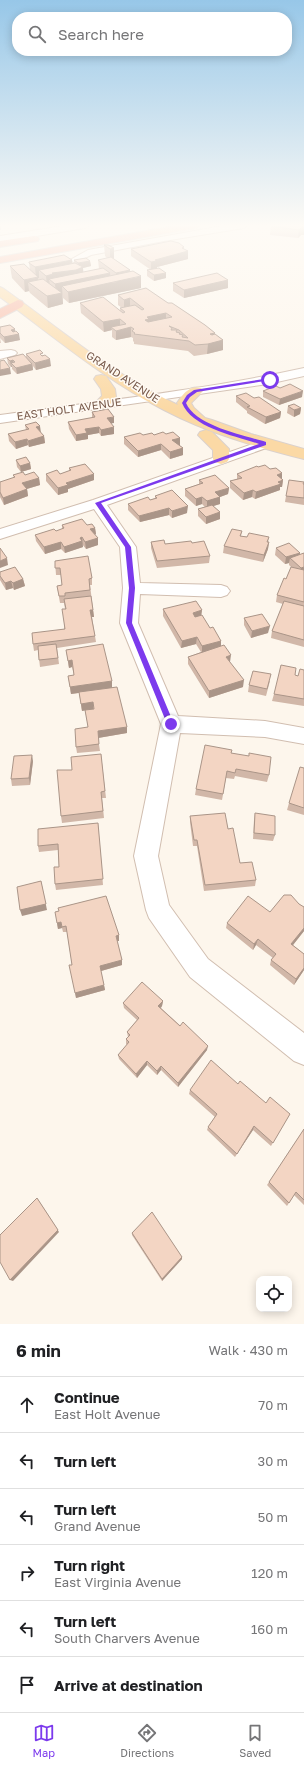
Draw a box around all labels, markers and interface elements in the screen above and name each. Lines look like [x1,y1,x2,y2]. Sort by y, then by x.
search box [12,12,292,56]
icon: search [26,23,48,45]
text: Search here [58,25,144,43]
street label: GRAND AVENUE [84,348,163,405]
route start [261,371,279,389]
street label: EAST HOLT AVENUE [16,395,122,422]
route end [162,715,180,733]
map controls [256,1276,292,1312]
button: locate [256,1276,292,1312]
text: 6 min [16,1340,61,1361]
text: Walk · 430 m [208,1342,288,1358]
text: Continue [54,1388,120,1406]
icon: ahead [16,1394,38,1416]
text: 70 m [258,1397,288,1413]
text: East Holt Avenue [54,1406,160,1422]
icon: left [16,1450,38,1472]
text: Turn left [54,1452,116,1470]
text: 30 m [258,1453,288,1469]
text: Turn left [54,1500,116,1518]
icon: left [16,1506,38,1528]
text: 50 m [258,1509,288,1525]
text: Grand Avenue [54,1518,141,1534]
text: Turn right [54,1556,125,1574]
icon: right [16,1562,38,1584]
text: 120 m [251,1565,288,1581]
text: East Virginia Avenue [54,1574,181,1590]
text: Turn left [54,1612,116,1630]
icon: left [16,1618,38,1640]
text: 160 m [251,1621,288,1637]
text: South Charvers Avenue [54,1630,200,1646]
icon: arrive [16,1674,38,1696]
text: Arrive at destination [54,1676,203,1694]
tab: Map [33,1722,55,1759]
tab: Directions [120,1722,174,1759]
tab: Saved [239,1722,271,1759]

